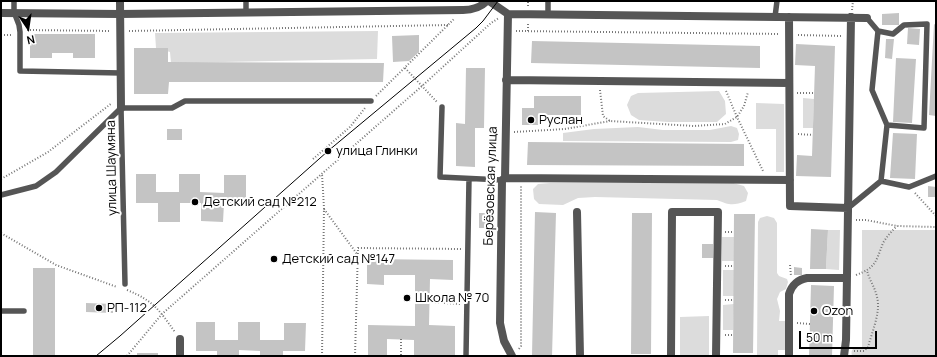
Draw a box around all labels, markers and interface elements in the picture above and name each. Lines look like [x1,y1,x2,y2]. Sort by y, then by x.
north arrow [8,8,48,48]
text: N [25,32,36,48]
place label: Руслан [539,112,583,128]
marker: Руслан [526,115,536,125]
street label: улица Шаумяна [103,120,121,216]
street label: Берёзовская улица [481,126,501,246]
place label: улица Глинки [336,143,418,159]
marker: улица Глинки [323,146,333,156]
place label: Детский сад №212 [203,194,317,210]
marker: Детский сад №212 [190,197,200,207]
place label: Детский сад №147 [282,251,395,267]
marker: Детский сад №147 [269,254,279,264]
place label: Школа № 70 [415,290,490,306]
marker: Школа № 70 [402,293,412,303]
place label: РП-112 [107,300,147,316]
marker: РП-112 [94,303,104,313]
place label: Ozon [822,303,853,319]
marker: Ozon [809,306,819,316]
scale bar [801,323,879,349]
text: 50 m [806,329,833,346]

